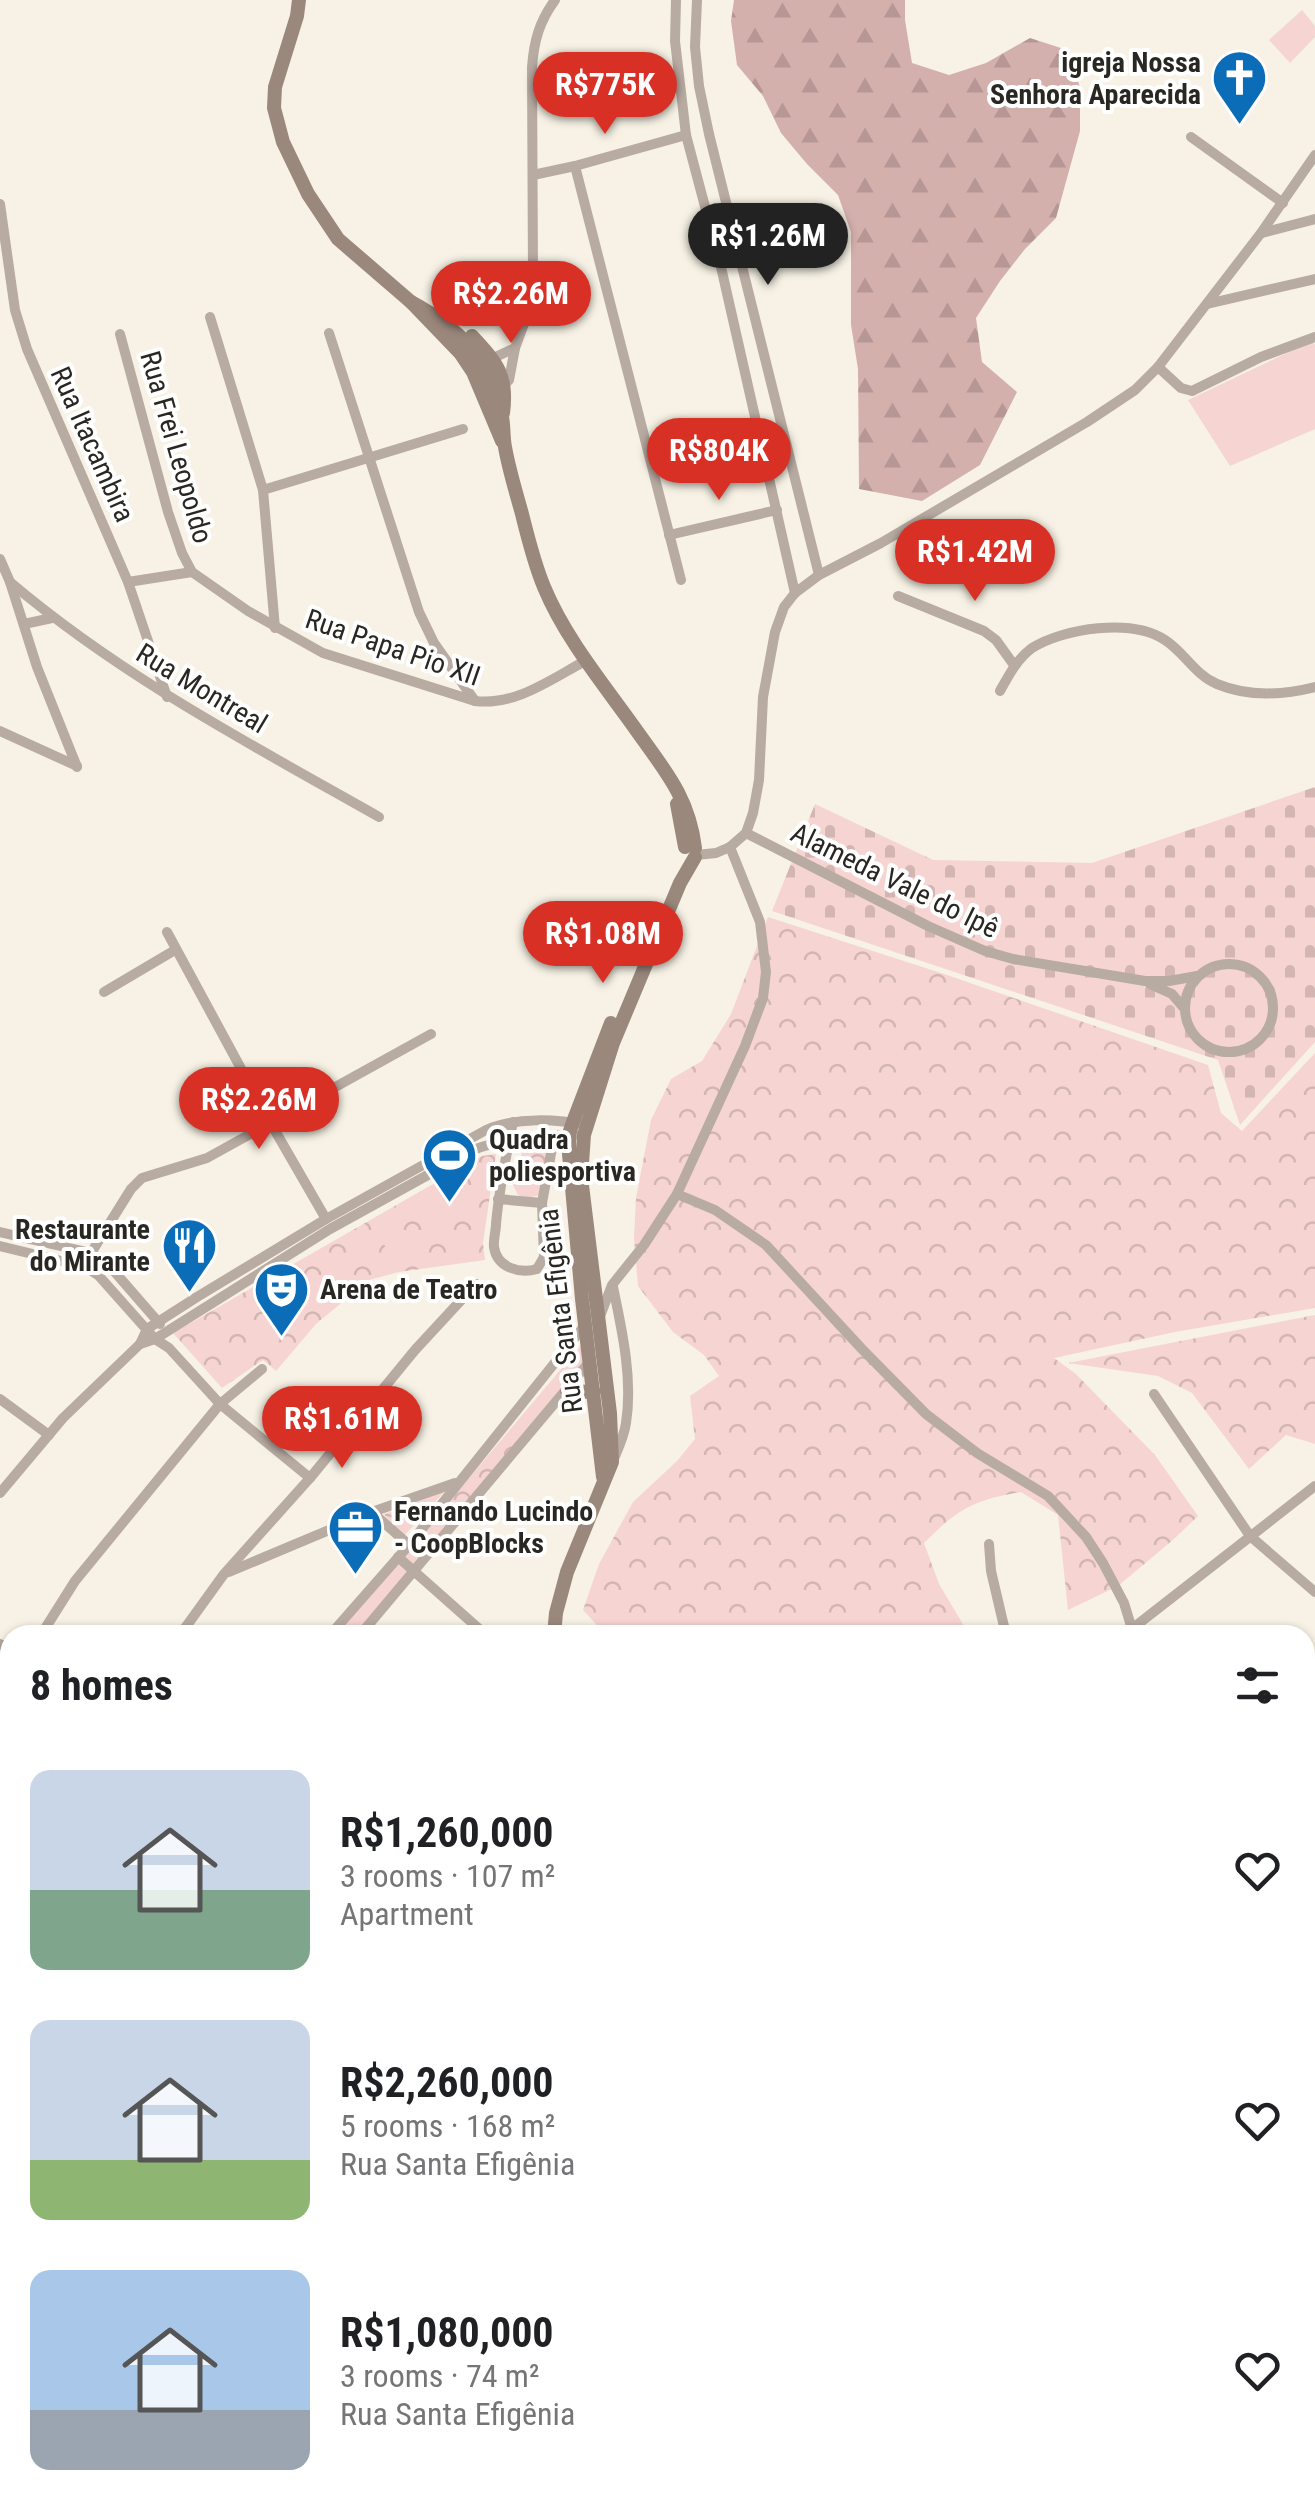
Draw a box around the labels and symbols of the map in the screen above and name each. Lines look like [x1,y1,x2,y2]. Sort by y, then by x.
place label: igreja Nossa Senhora Aparecida [990,46,1201,111]
church icon: igreja Nossa Senhora Aparecida [1210,48,1270,127]
pin: R$775K [524,52,686,137]
pin: R$1.26M [676,203,860,288]
pin: R$2.26M [419,261,603,346]
street label: Rua Frei Leopoldo [133,347,220,547]
street label: Rua Itacambira [44,362,141,527]
pin: R$804K [638,418,800,503]
pin: R$1.42M [883,519,1067,604]
street label: Rua Papa Pio XII [301,602,485,693]
street label: Rua Montreal [130,637,273,740]
street label: Alameda Vale do Ipê [786,816,1004,945]
pin: R$1.08M [511,901,695,986]
pin: R$2.26M [167,1067,351,1152]
place label: Quadra poliesportiva [489,1123,636,1188]
sports icon: Quadra poliesportiva [420,1125,480,1204]
street label: Rua Santa Efigênia [532,1207,589,1415]
place label: Restaurante do Mirante [15,1213,150,1278]
restaurant icon: Restaurante do Mirante [159,1215,219,1294]
theatre icon: Arena de Teatro [251,1259,311,1338]
place label: Arena de Teatro [320,1273,497,1306]
pin: R$1.61M [250,1386,434,1471]
place label: Fernando Lucindo - CoopBlocks [394,1495,593,1560]
office icon: Fernando Lucindo - CoopBlocks [325,1497,385,1576]

